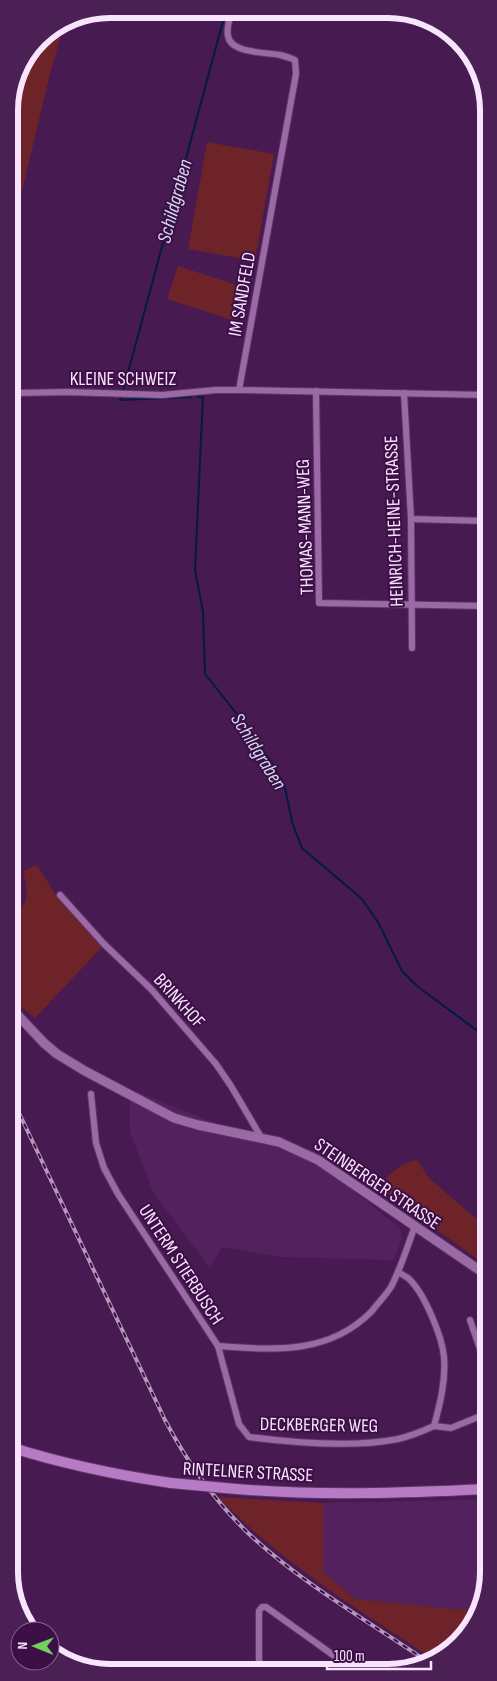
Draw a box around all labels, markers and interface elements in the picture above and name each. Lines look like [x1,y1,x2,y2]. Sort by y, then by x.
water label: Schildgraben [152,157,198,246]
street label: IM SANDFELD [224,250,261,338]
street label: KLEINE SCHWEIZ [70,368,176,391]
street label: HEINRICH-HEINE-STRASSE [380,435,409,607]
street label: THOMAS-MANN-WEG [292,458,319,595]
water label: Schildgraben [225,709,291,794]
street label: BRINKHOF [148,969,209,1033]
street label: STEINBERGER STRASSE [310,1133,445,1235]
street label: UNTERM STIERBUSCH [133,1200,228,1329]
street label: DECKBERGER WEG [260,1413,378,1438]
street label: RINTELNER STRASSE [182,1458,314,1487]
north arrow [10,1621,60,1671]
scale bar [327,1638,431,1670]
text: N [14,1642,31,1650]
text: 100 m [334,1647,365,1666]

